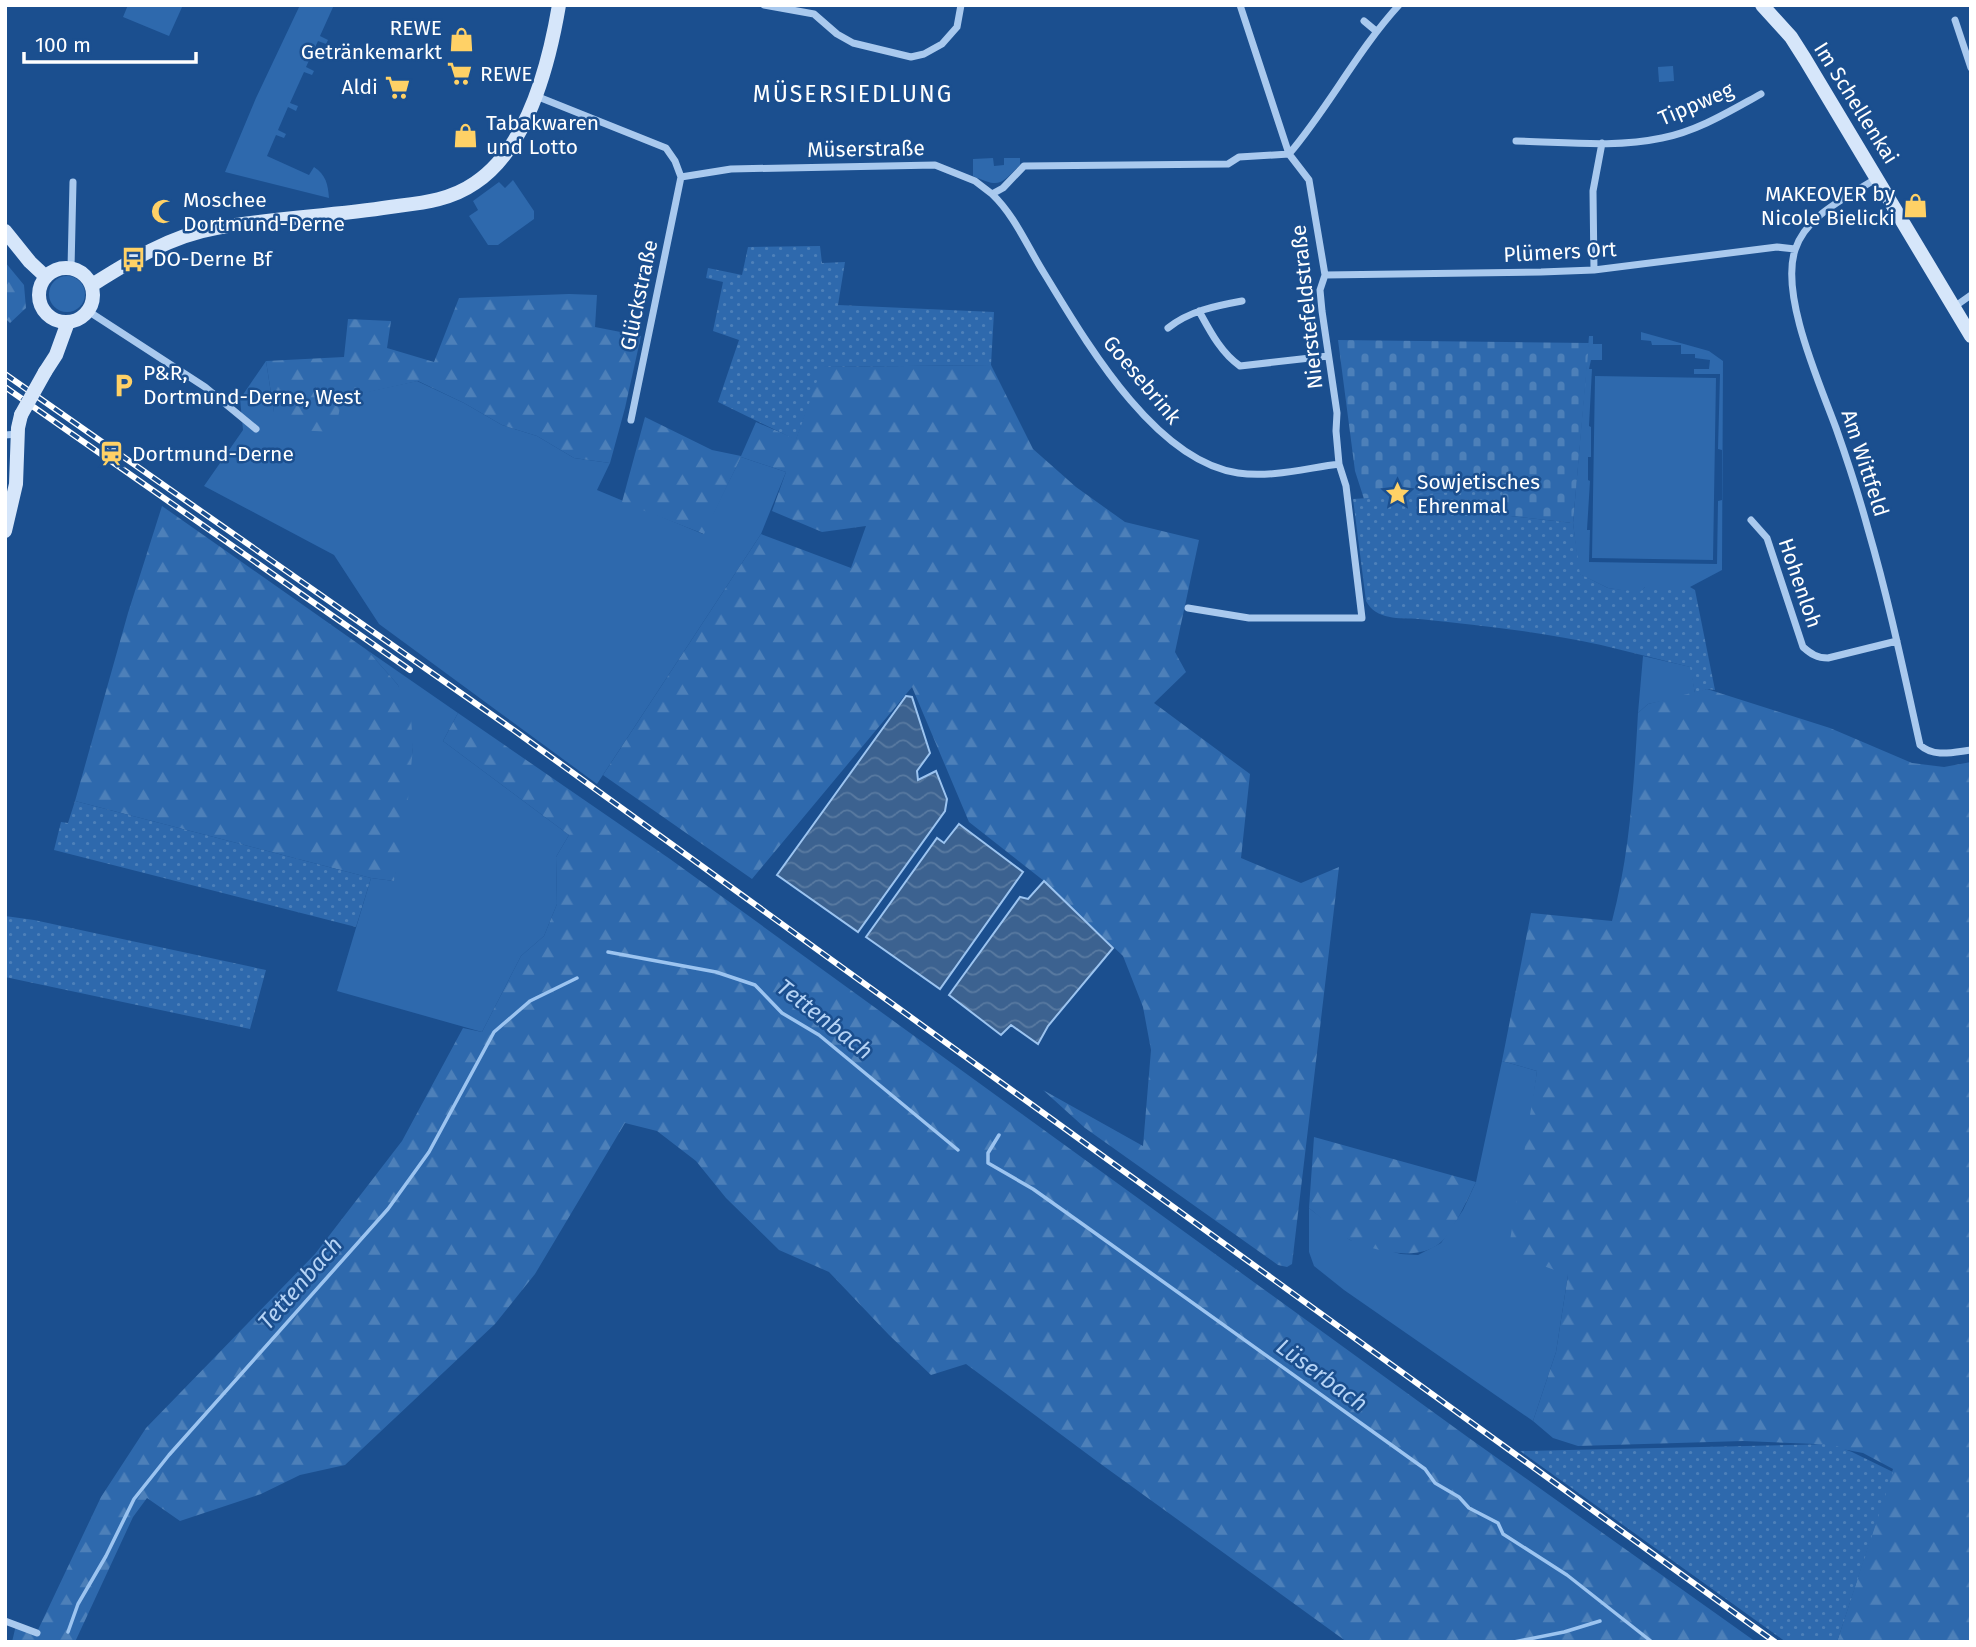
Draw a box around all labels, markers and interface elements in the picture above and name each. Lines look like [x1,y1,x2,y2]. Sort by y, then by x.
place label: REWE Getränkemarkt [301,15,442,65]
scale bar [24,21,196,65]
shop icon: REWE Getränkemarkt [448,26,476,54]
text: 100 m [35,32,91,58]
street label: Im Schellenkai [1808,37,1904,169]
supermarket icon: REWE [446,60,474,88]
place label: REWE [480,61,533,87]
supermarket icon: Aldi [384,73,412,101]
place label: Aldi [341,74,378,100]
street label: Tippweg [1654,77,1738,131]
district label: MÜSERSIEDLUNG [753,80,953,108]
place label: Tabakwaren und Lotto [486,110,599,160]
shop icon: Tabakwaren und Lotto [452,121,480,149]
street label: Müserstraße [807,135,925,163]
place label: MAKEOVER by Nicole Bielicki [1761,181,1896,231]
place label: Moschee Dortmund-Derne [183,187,345,237]
shop icon: MAKEOVER by Nicole Bielicki [1901,192,1929,220]
mosque icon: Moschee Dortmund-Derne [149,198,177,226]
street label: Nierstefeldstraße [1285,224,1329,390]
street label: Plümers Ort [1503,236,1618,268]
street label: Glückstraße [615,237,663,353]
bus stop icon: DO-Derne Bf [119,245,147,273]
place label: DO-Derne Bf [153,246,274,272]
street label: Goesebrink [1097,330,1187,430]
place label: P&R, Dortmund-Derne, West [143,360,362,410]
parking icon: P&R, Dortmund-Derne, West [109,371,137,399]
street label: Am Wittfeld [1836,406,1894,520]
station icon: Dortmund-Derne [98,440,126,468]
place label: Dortmund-Derne [132,441,294,467]
place label: Sowjetisches Ehrenmal [1417,469,1540,519]
place icon: Sowjetisches Ehrenmal [1383,480,1411,508]
street label: Hohenloh [1773,535,1827,631]
water label: Tettenbach [771,973,879,1065]
water label: Tettenbach [252,1231,348,1335]
water label: Lüserbach [1271,1332,1373,1418]

